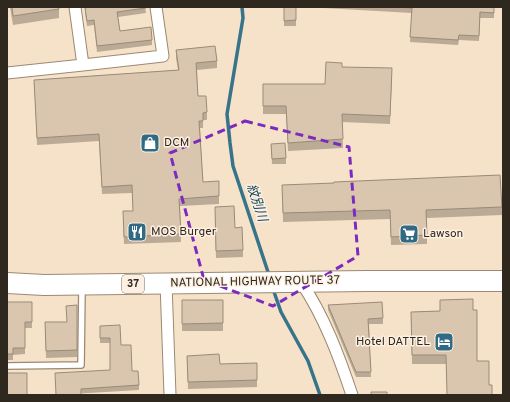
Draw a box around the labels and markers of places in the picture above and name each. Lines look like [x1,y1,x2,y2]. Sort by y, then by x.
shop icon: DCM [139,132,161,154]
place label: DCM [164,135,190,151]
restaurant icon: MOS Burger [126,221,148,243]
supermarket icon: Lawson [398,223,420,245]
place label: MOS Burger [151,224,217,240]
place label: Lawson [423,226,463,242]
hotel icon: Hotel DATTEL [433,331,455,353]
place label: Hotel DATTEL [356,334,430,350]

